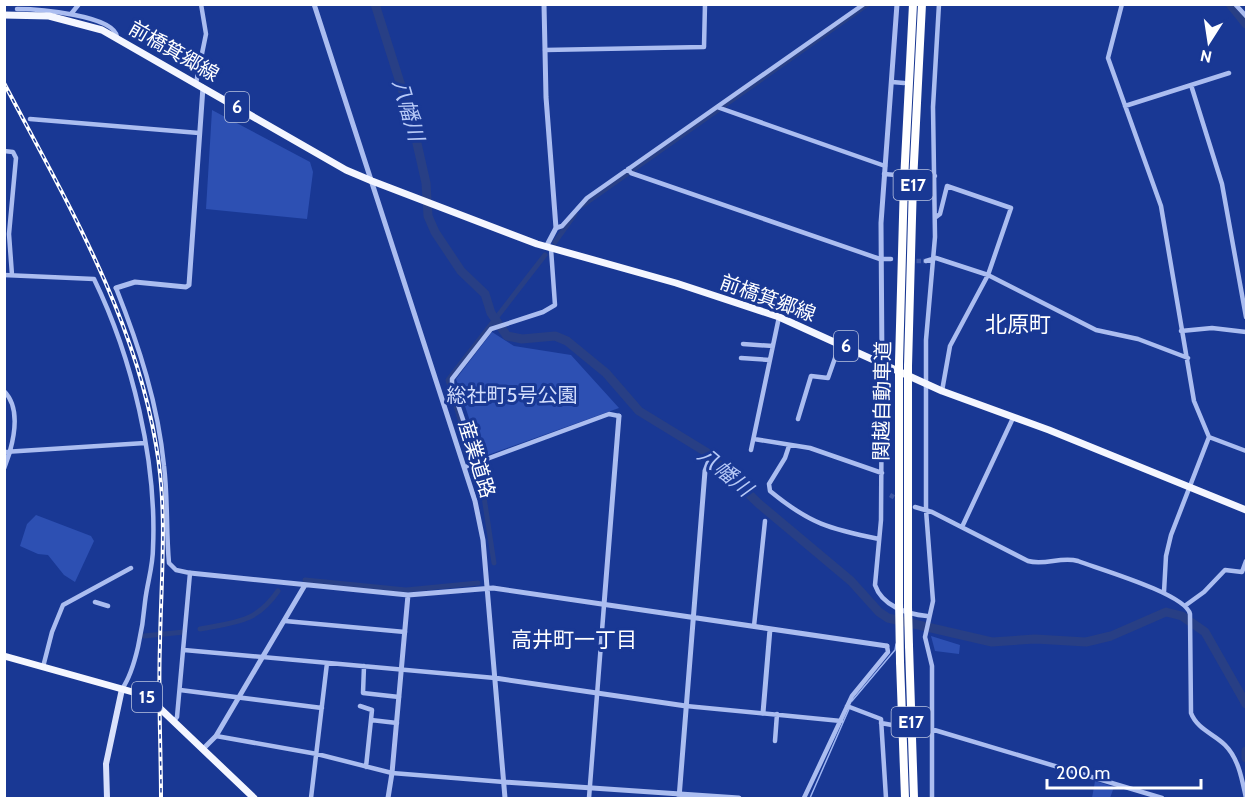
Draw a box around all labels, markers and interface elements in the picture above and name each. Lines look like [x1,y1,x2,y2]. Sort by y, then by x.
north arrow [1179,12,1239,72]
street label: 前橋箕郷線 [125,16,223,86]
text: N [1198,46,1213,67]
water label: 八幡川 [388,76,430,146]
road number: 6 [225,92,249,122]
road number: E17 [894,170,932,200]
street label: 前橋箕郷線 [717,270,819,326]
district label: 北原町 [985,311,1051,338]
road number: 6 [834,331,858,361]
street label: 関越自動車道 [869,341,895,461]
park label: 総社町5号公園 [447,383,577,407]
street label: 産業道路 [454,417,500,501]
water label: 八幡川 [693,442,759,503]
district label: 高井町一丁目 [511,627,637,652]
road number: 15 [132,682,162,712]
road number: E17 [892,707,930,737]
scale bar [1047,752,1202,790]
text: 200 m [1056,762,1110,784]

